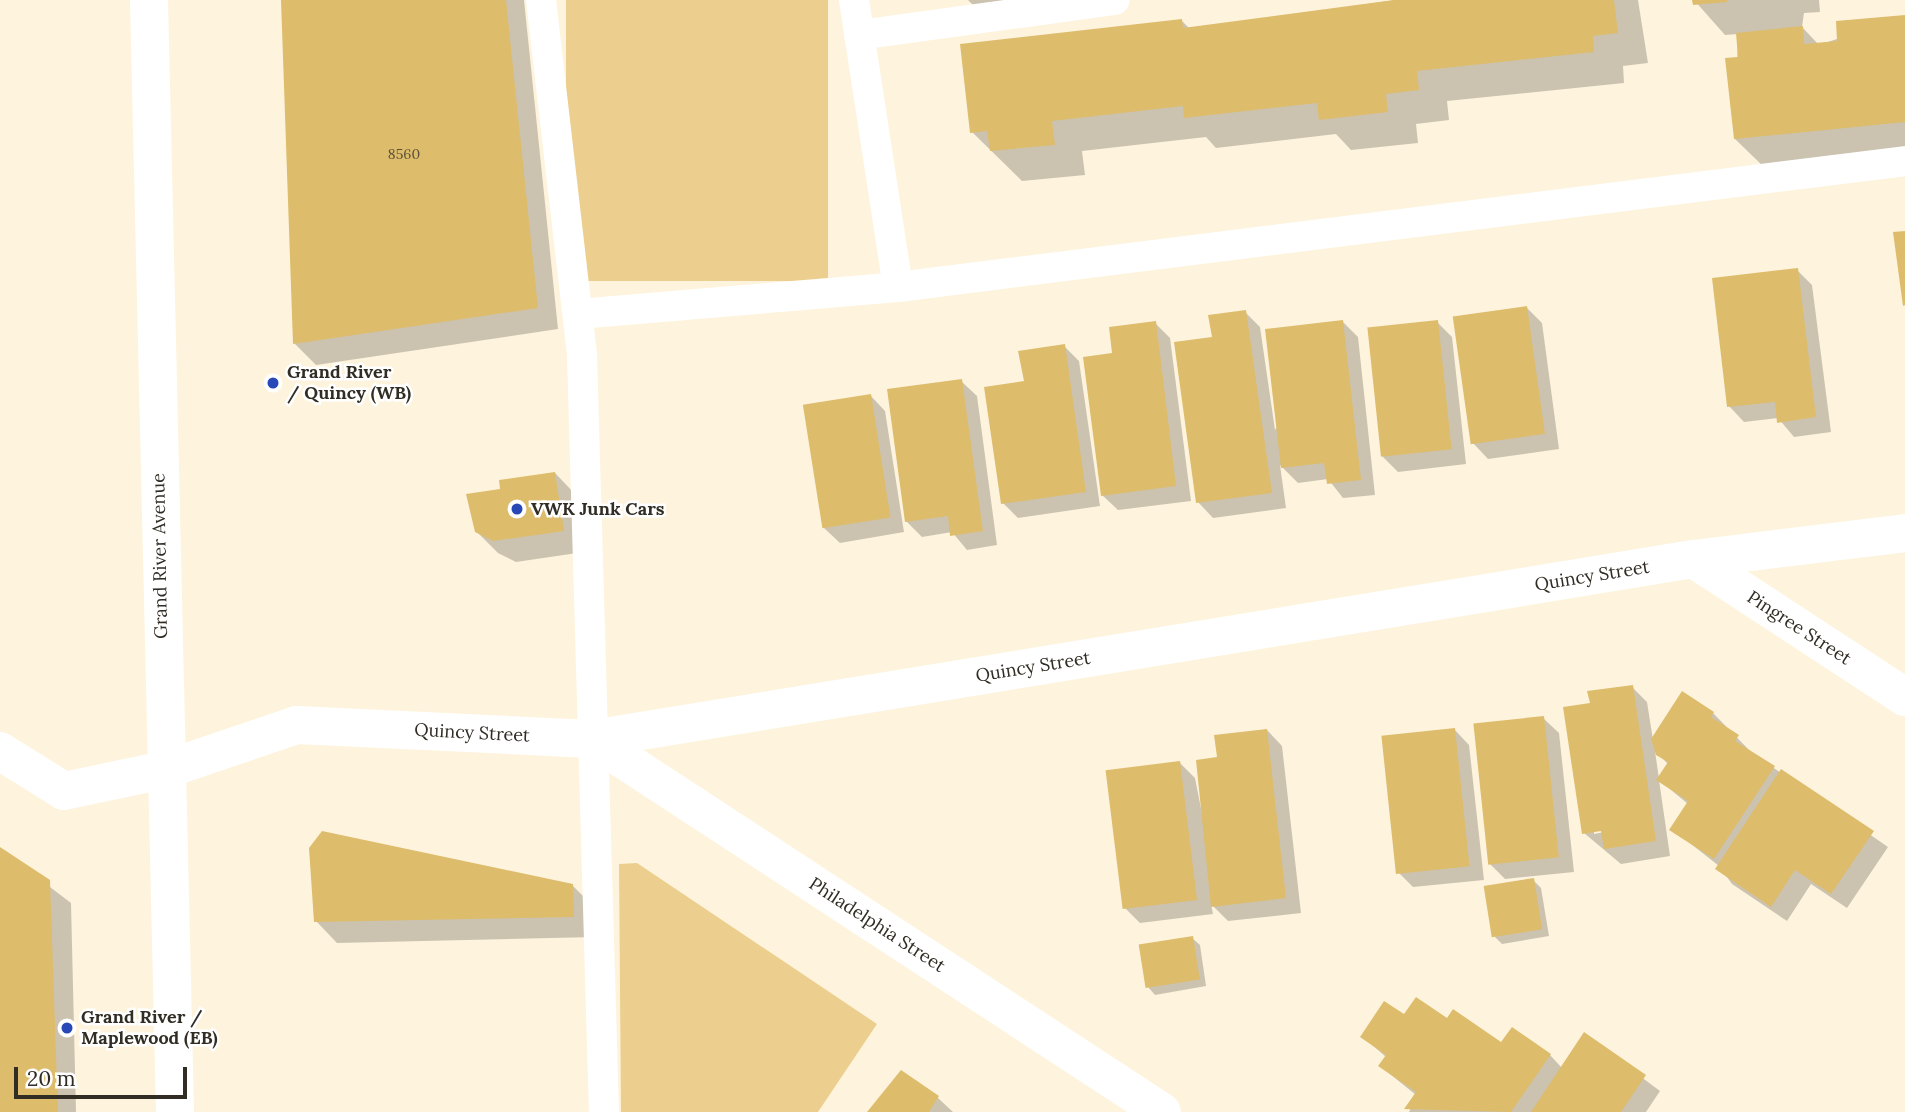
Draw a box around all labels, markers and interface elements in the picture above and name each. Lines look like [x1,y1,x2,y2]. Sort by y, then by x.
house number: 8560 [388,146,420,162]
place label: Grand River / Quincy (WB) [287,362,411,404]
marker: Grand River / Quincy (WB) [265,375,281,391]
street label: Grand River Avenue [148,473,172,639]
place label: VWK Junk Cars [531,498,664,520]
marker: VWK Junk Cars [509,501,525,517]
street label: Quincy Street [1533,556,1651,596]
street label: Pingree Street [1743,586,1855,670]
street label: Quincy Street [974,647,1092,687]
street label: Quincy Street [414,719,530,747]
street label: Philadelphia Street [805,873,949,977]
place label: Grand River / Maplewood (EB) [81,1007,217,1050]
marker: Grand River / Maplewood (EB) [59,1020,75,1036]
scale bar [18,1052,191,1096]
text: 20 m [27,1065,76,1092]

